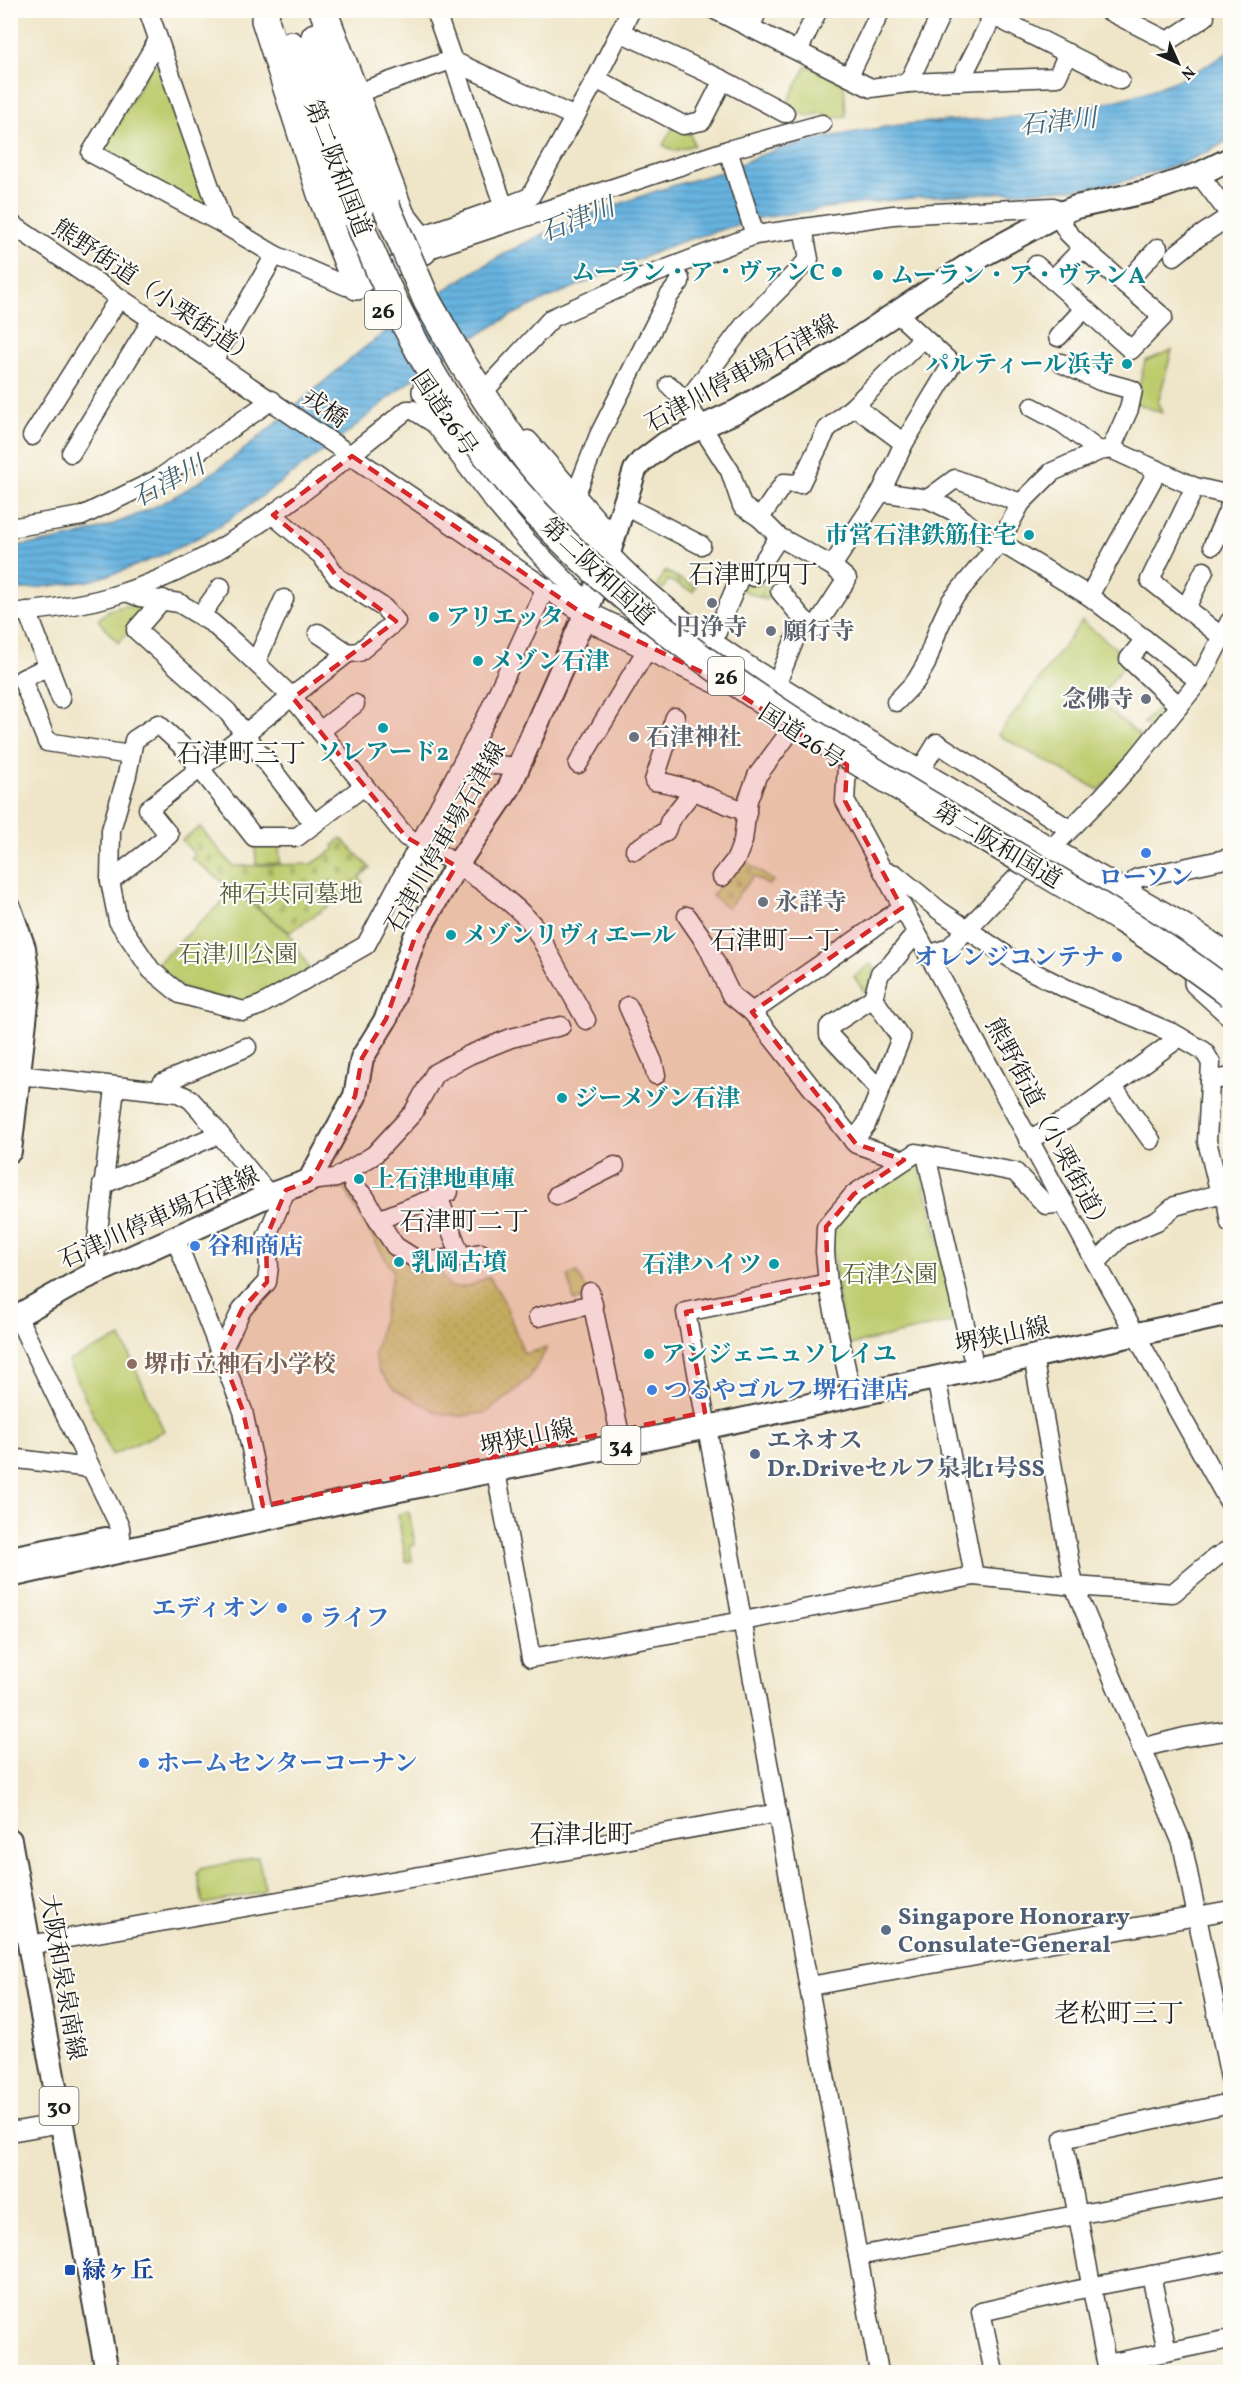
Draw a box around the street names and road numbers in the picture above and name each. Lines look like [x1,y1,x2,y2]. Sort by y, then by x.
street label: 第二阪和国道 [294,95,378,242]
street label: 熊野街道（小栗街道） [45,212,263,375]
road number: 26 [365,291,401,329]
street label: 石津川停車場石津線 [639,308,845,442]
street label: 国道26号 [402,364,485,464]
street label: 戎橋 [294,382,353,437]
street label: 第二阪和国道 [532,511,661,634]
road number: 26 [708,657,744,695]
street label: 国道26号 [751,697,851,778]
street label: 石津川停車場石津線 [378,736,515,940]
street label: 第二阪和国道 [926,795,1067,898]
street label: 熊野街道（小栗街道） [976,1013,1119,1241]
street label: 石津川停車場石津線 [54,1159,265,1278]
street label: 堺狭山線 [952,1310,1053,1364]
street label: 堺狭山線 [477,1412,578,1466]
road number: 34 [602,1426,640,1464]
street label: 大阪和泉泉南線 [30,1892,92,2063]
road number: 30 [40,2087,78,2125]

